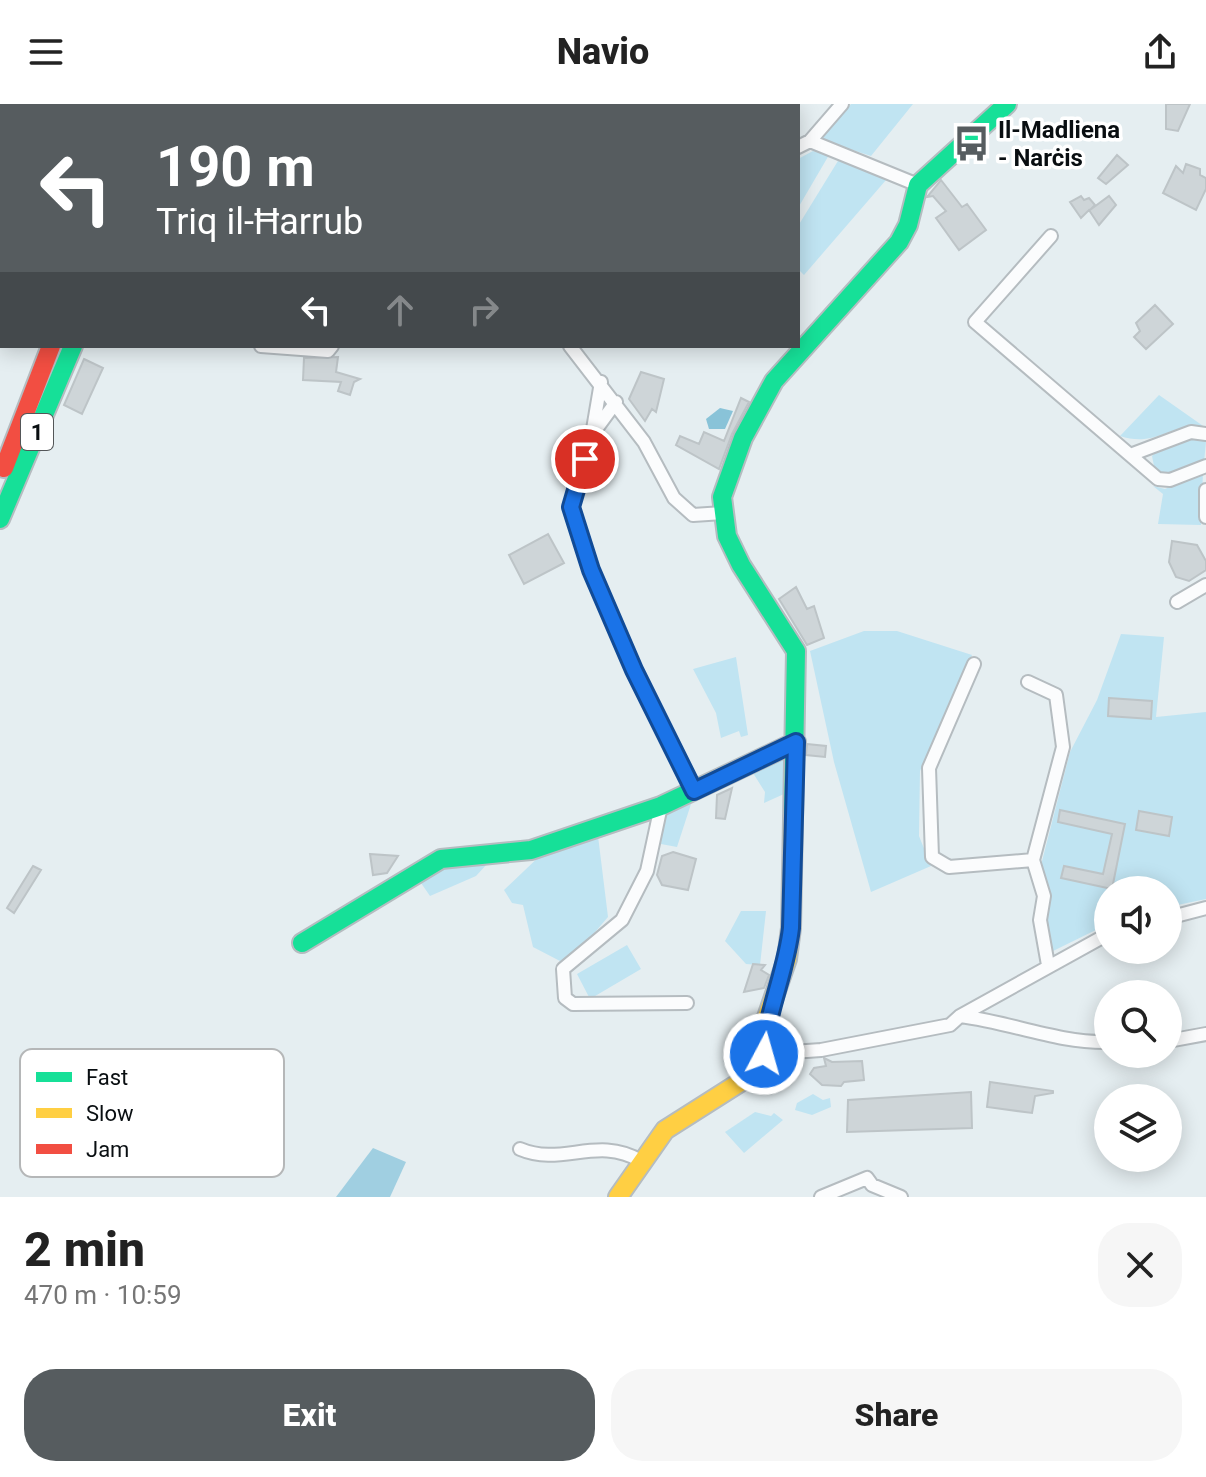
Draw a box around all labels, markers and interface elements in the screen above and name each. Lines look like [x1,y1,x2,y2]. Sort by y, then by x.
icon: menu [24,30,68,74]
icon: share [1138,30,1182,74]
text: Navio [557,31,649,73]
place label: Il-Madliena - Narċis [998,116,1120,172]
bus stop icon: Il-Madliena - Narċis [953,125,991,163]
text: 190 m [156,134,315,200]
icon: left [24,136,128,240]
text: Triq il-Ħarrub [156,201,363,243]
icon: left [294,288,338,332]
icon: ahead [378,288,422,332]
icon: right [462,288,506,332]
road number: 1 [21,414,53,450]
pin [551,425,619,493]
icon: arrive [563,437,607,481]
map controls [1094,876,1182,1172]
button: sound [1094,876,1182,964]
button: search [1094,980,1182,1068]
position arrow [722,1012,806,1096]
legend [20,1049,284,1177]
text: Fast [86,1065,128,1090]
button: layers [1094,1084,1182,1172]
text: Slow [86,1101,134,1126]
text: Jam [86,1137,129,1162]
text: 2 min [24,1221,145,1278]
button: close [1098,1223,1182,1307]
text: 470 m · 10:59 [24,1280,182,1310]
button: Exit [24,1369,595,1461]
button: Share [611,1369,1182,1461]

